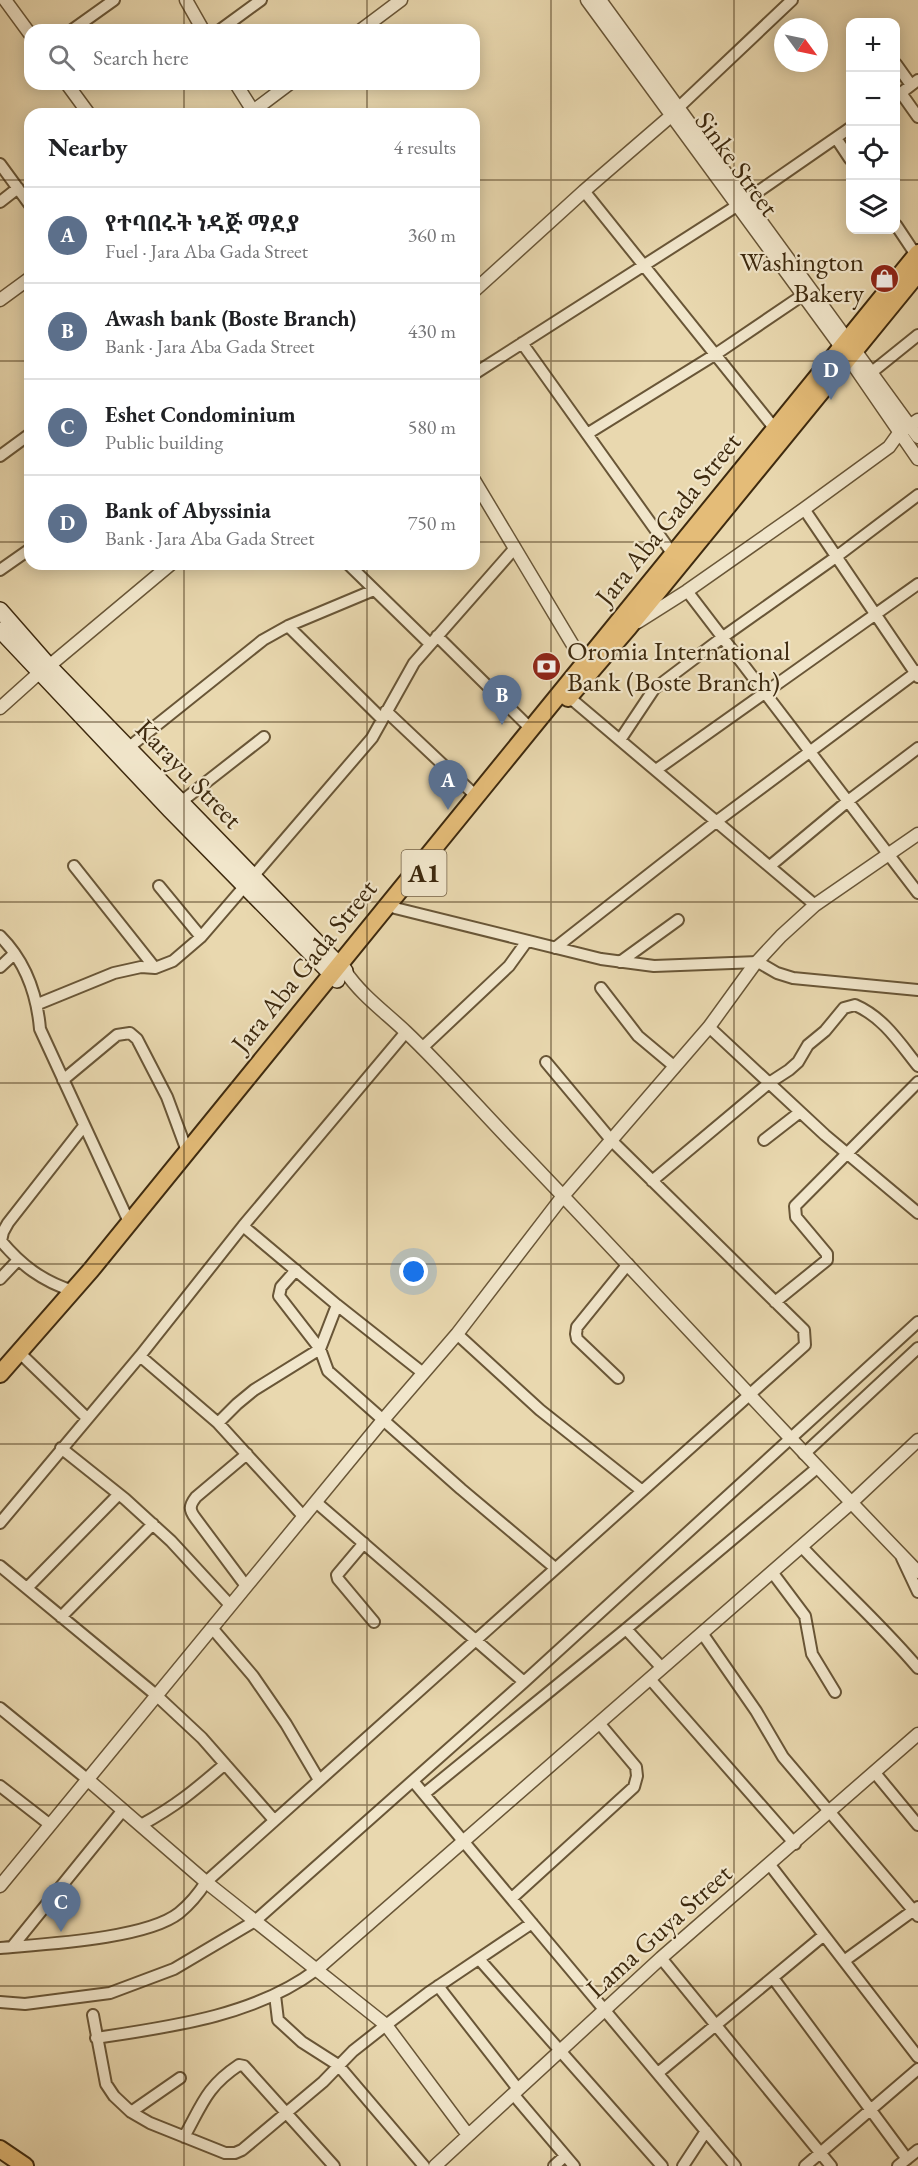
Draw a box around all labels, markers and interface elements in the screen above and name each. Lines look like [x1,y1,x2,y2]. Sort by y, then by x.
north arrow [774,18,828,72]
map controls [846,18,900,234]
button: + [846,18,900,72]
search box [24,24,480,90]
icon: search [45,41,78,74]
text: Search here [93,43,188,72]
button: − [846,72,900,126]
street label: Sinke Street [688,104,788,223]
button: locate [846,126,900,180]
text: Nearby [48,130,128,164]
text: 4 results [393,134,456,160]
button: layers [846,180,900,234]
text: የተባበሩት ነዳጅ ማደያ [105,209,299,238]
text: A [60,222,75,248]
text: 360 m [408,222,456,248]
text: Fuel · Jara Aba Gada Street [105,238,308,264]
place label: Washington Bakery [740,244,864,310]
shop icon: Washington Bakery [869,262,901,294]
text: Awash bank (Boste Branch) [105,304,356,333]
text: B [61,318,74,344]
text: 430 m [408,318,456,344]
text: Bank · Jara Aba Gada Street [105,333,314,359]
pin: D [812,350,850,400]
text: Eshet Condominium [105,400,296,429]
text: C [60,414,75,440]
text: 580 m [408,414,456,440]
street label: Jara Aba Gada Street [586,425,749,614]
text: Public building [105,429,223,455]
text: Bank of Abyssinia [105,496,271,525]
text: D [60,510,75,536]
text: 750 m [408,510,456,536]
text: Bank · Jara Aba Gada Street [105,525,314,551]
place label: Oromia International Bank (Boste Branch) [567,633,790,699]
bank icon: Oromia International Bank (Boste Branch) [530,651,562,683]
pin: B [482,676,522,725]
street label: Karayu Street [128,711,251,836]
pin: A [428,760,468,810]
road number: A1 [402,850,446,896]
street label: Jara Aba Gada Street [222,872,385,1061]
your location [399,1257,428,1286]
street label: Lama Guya Street [578,1856,739,2005]
pin: C [42,1882,80,1932]

